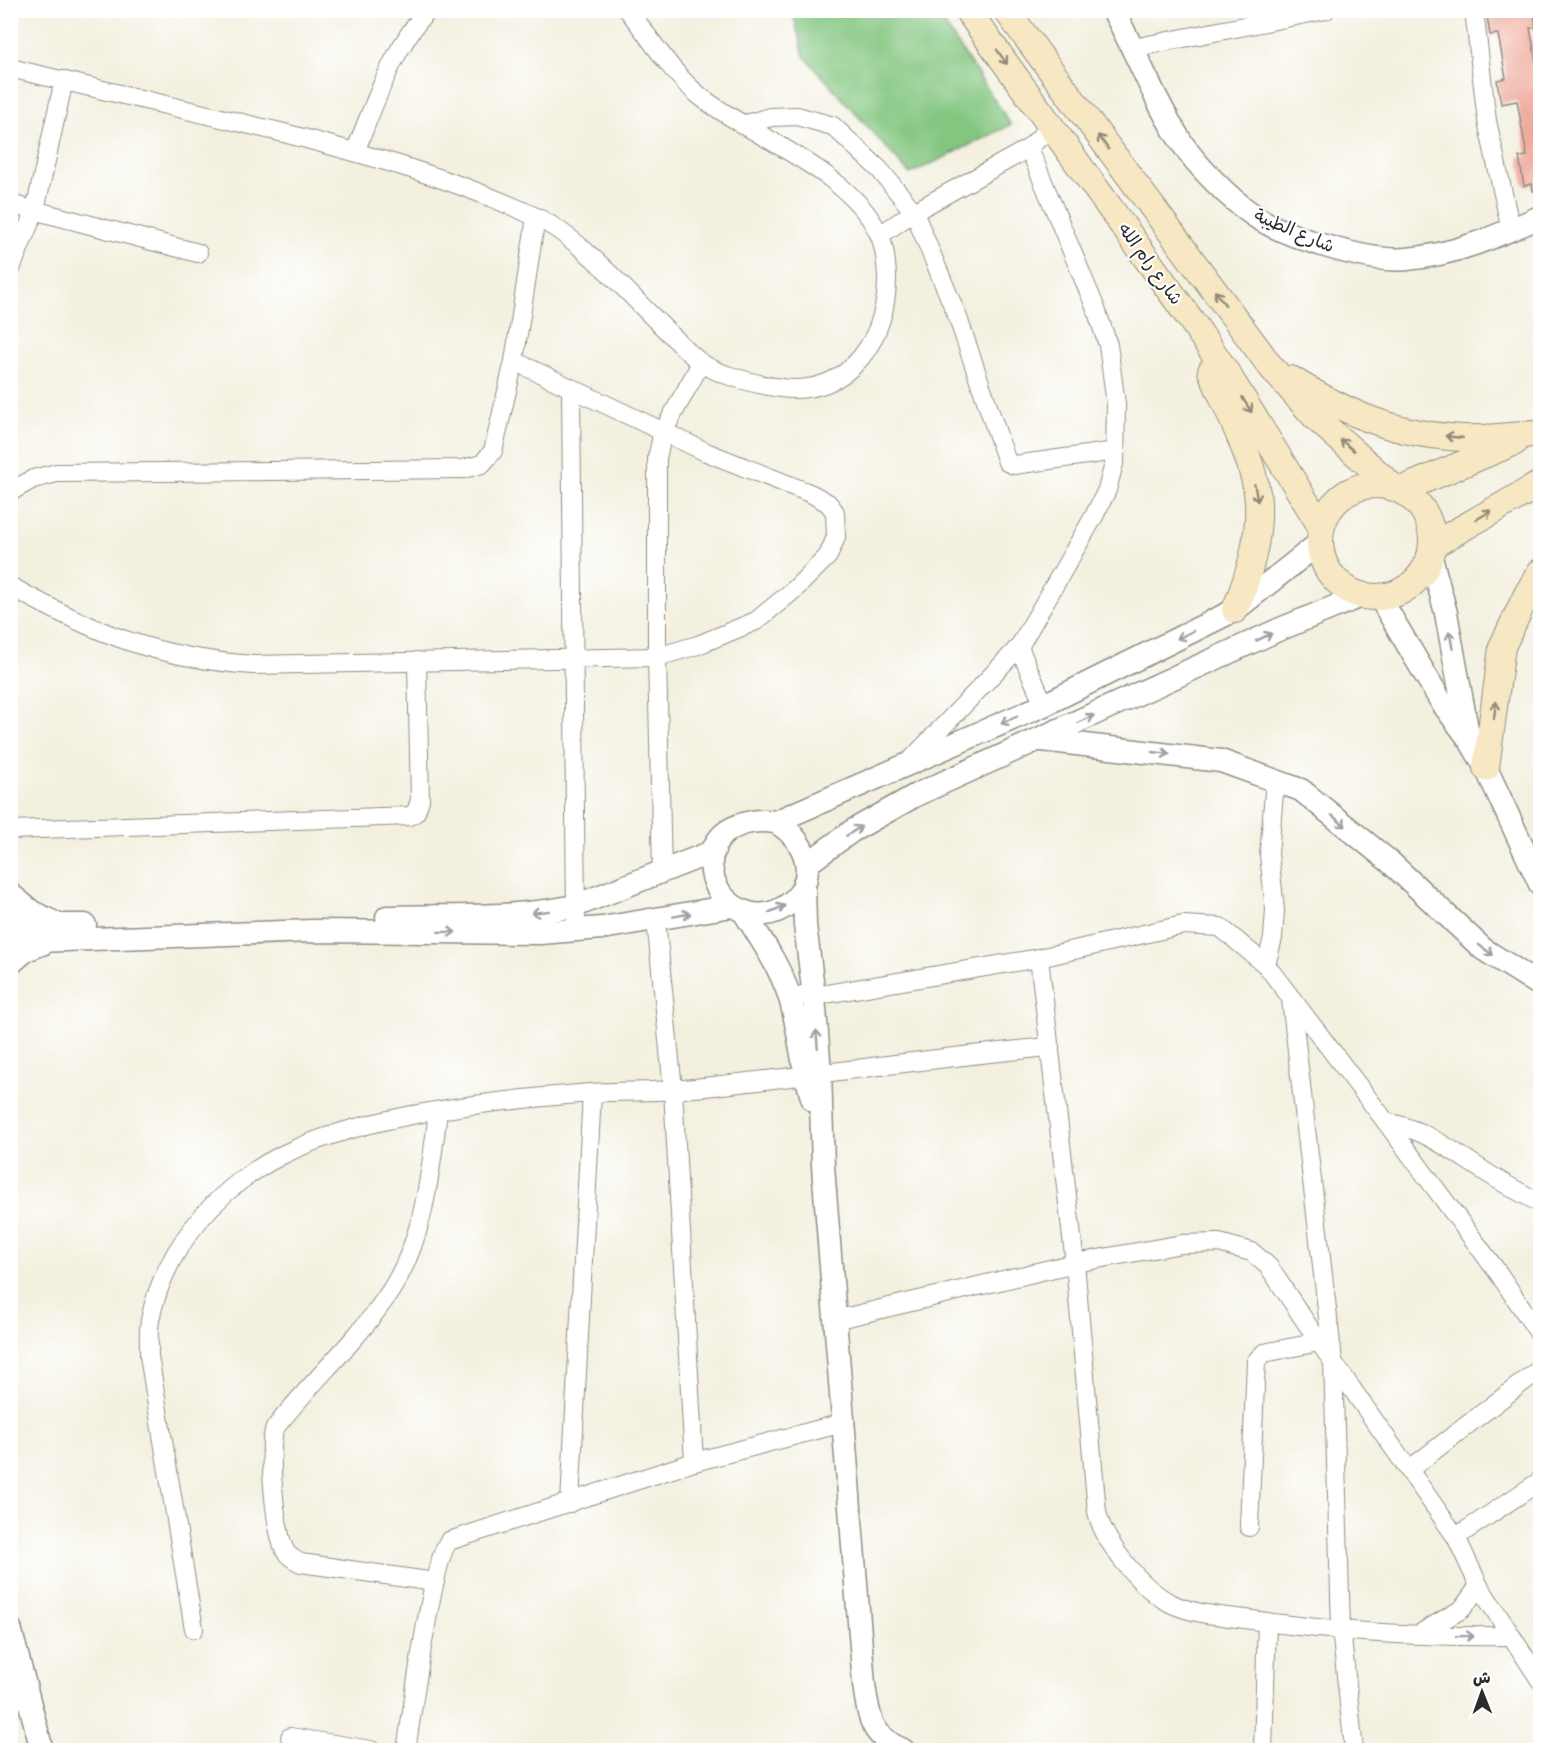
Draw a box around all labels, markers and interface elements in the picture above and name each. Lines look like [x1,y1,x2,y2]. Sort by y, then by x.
one-way arrow [996,49,1008,65]
one-way arrow [1097,134,1109,150]
street label: شارع الطيبة [1250,204,1338,258]
street label: شارع رام الله [1111,219,1187,311]
one-way arrow [1213,291,1226,307]
one-way arrow [1241,396,1253,413]
one-way arrow [1444,431,1464,442]
one-way arrow [1339,438,1354,452]
one-way arrow [1251,482,1262,502]
one-way arrow [1475,509,1492,521]
one-way arrow [1176,630,1194,641]
one-way arrow [1254,630,1272,642]
one-way arrow [1445,631,1456,650]
one-way arrow [1489,701,1500,720]
one-way arrow [1077,712,1095,724]
one-way arrow [1000,715,1019,726]
one-way arrow [1151,748,1171,759]
one-way arrow [1331,815,1347,828]
one-way arrow [845,824,862,836]
one-way arrow [767,903,785,914]
one-way arrow [531,907,551,918]
one-way arrow [672,909,692,920]
one-way arrow [436,926,456,938]
one-way arrow [1477,944,1493,956]
one-way arrow [812,1030,823,1050]
one-way arrow [1455,1631,1475,1642]
north arrow [1452,1662,1512,1722]
text: ش [1473,1668,1491,1688]

